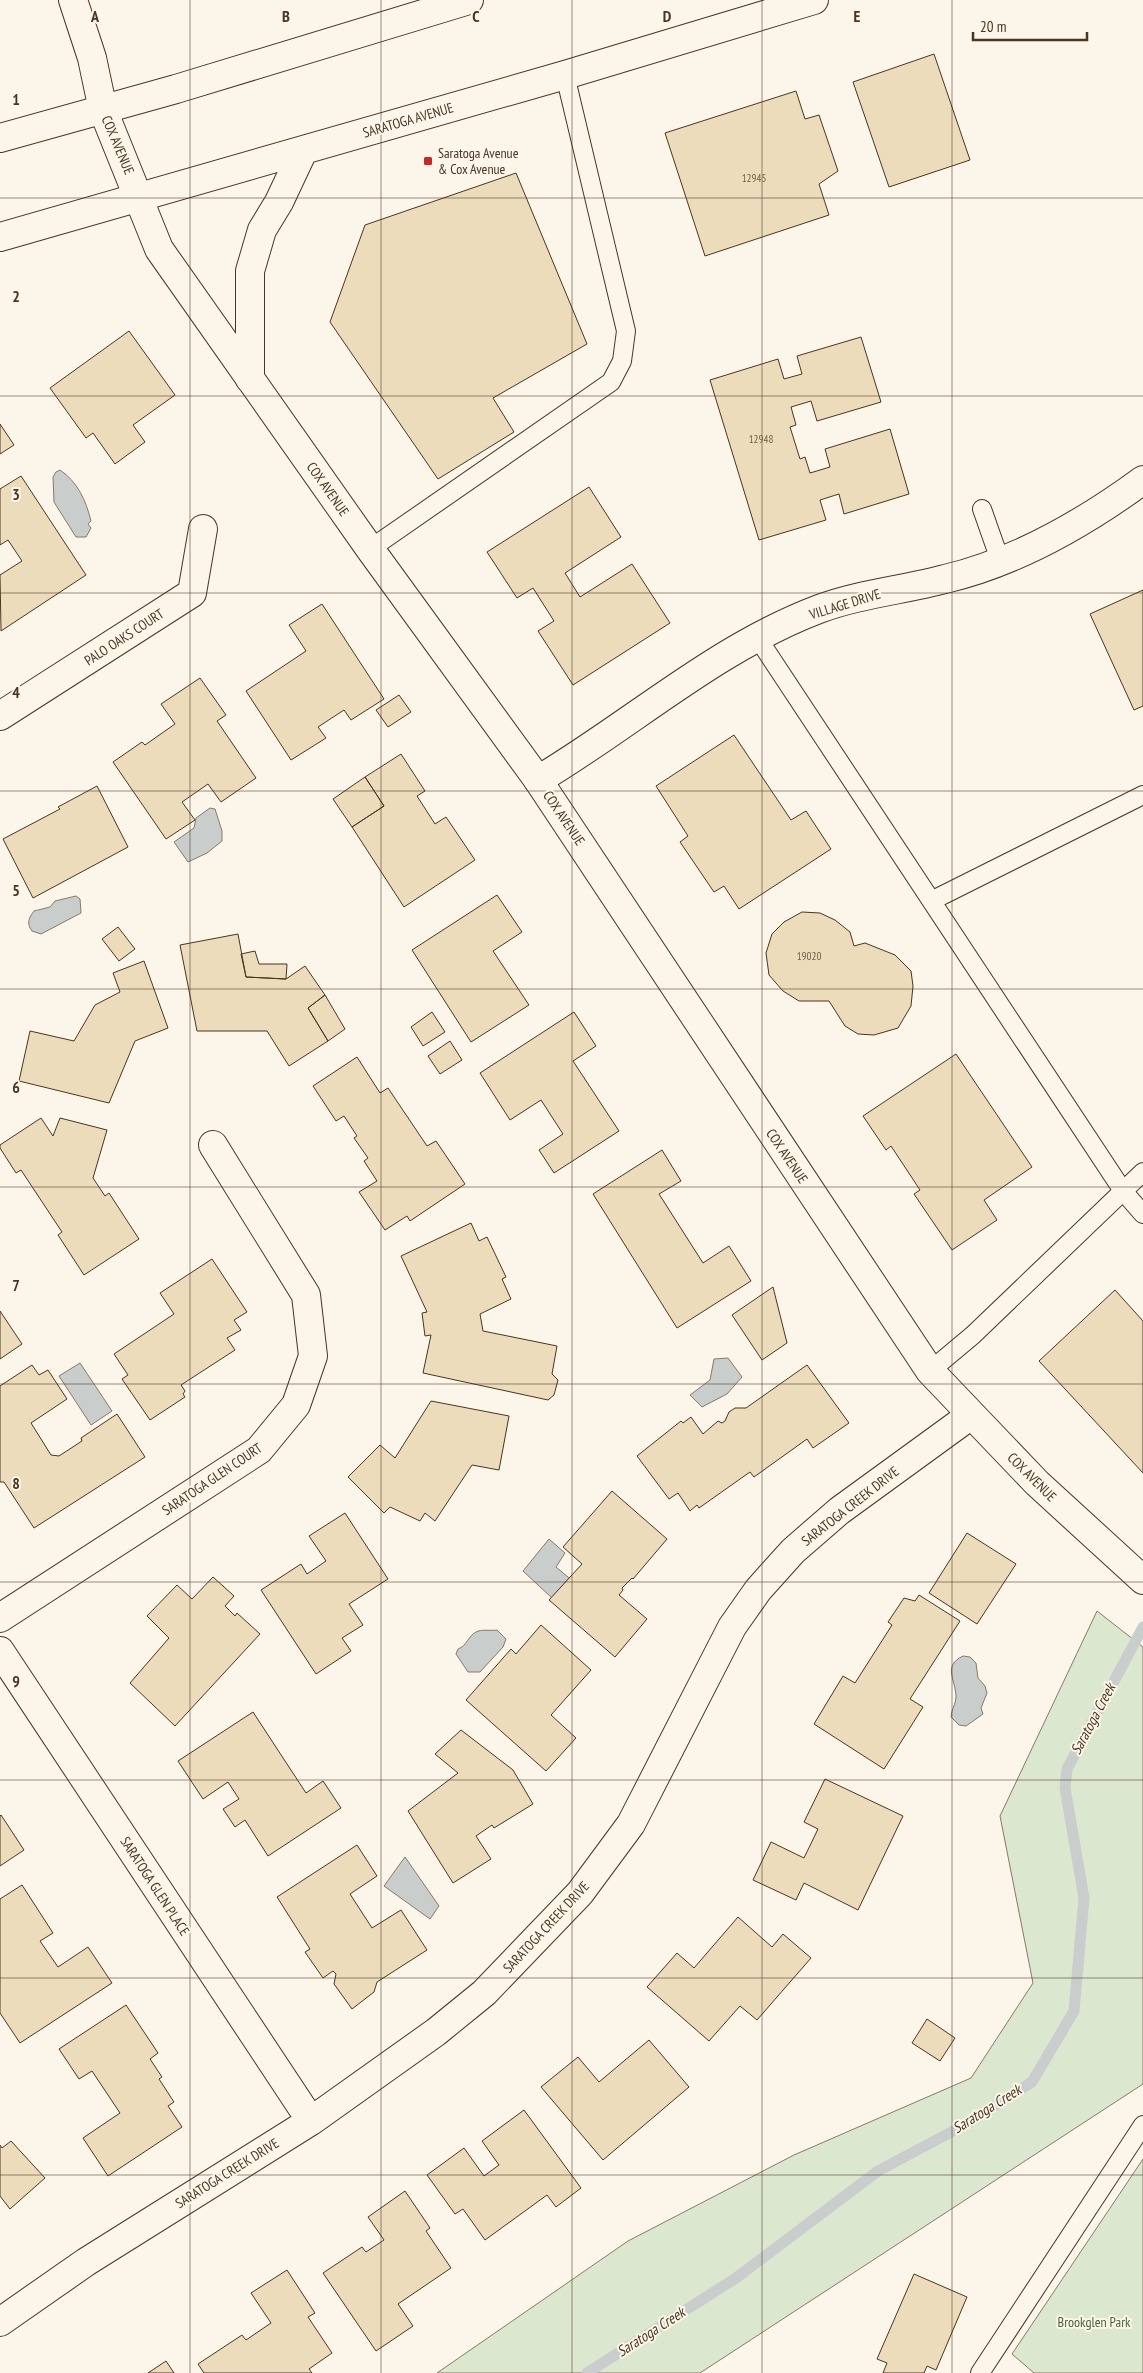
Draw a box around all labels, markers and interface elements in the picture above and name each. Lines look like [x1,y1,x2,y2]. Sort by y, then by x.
text: A [90,6,100,26]
text: B [282,6,290,26]
text: C [472,6,480,26]
text: D [663,6,672,26]
text: E [854,6,861,26]
scale bar [973,10,1087,42]
text: 20 m [980,17,1006,36]
text: 1 [12,89,20,109]
street label: SARATOGA AVENUE [361,98,455,142]
street label: COX AVENUE [98,113,138,177]
place label: Saratoga Avenue & Cox Avenue [438,144,519,178]
marker: Saratoga Avenue & Cox Avenue [422,155,434,167]
house number: 12945 [742,171,766,185]
text: 2 [12,286,20,306]
house number: 12948 [749,432,773,446]
street label: COX AVENUE [303,458,353,520]
text: 3 [12,484,20,504]
street label: VILLAGE DRIVE [806,585,883,624]
street label: PALO OAKS COURT [81,604,168,669]
text: 4 [12,682,20,702]
street label: COX AVENUE [539,787,589,849]
text: 5 [12,880,20,900]
house number: 19020 [797,949,821,963]
text: 6 [12,1077,20,1097]
street label: COX AVENUE [762,1125,812,1187]
text: 7 [12,1275,20,1295]
street label: SARATOGA GLEN COURT [159,1438,266,1519]
street label: COX AVENUE [1004,1449,1060,1505]
street label: SARATOGA CREEK DRIVE [798,1462,902,1550]
text: 8 [12,1473,20,1493]
text: 9 [12,1671,20,1691]
water label: Saratoga Creek [1066,1678,1120,1757]
street label: SARATOGA GLEN PLACE [116,1833,194,1939]
street label: SARATOGA CREEK DRIVE [499,1877,593,1977]
water label: Saratoga Creek [949,2079,1026,2137]
street label: SARATOGA CREEK DRIVE [172,2134,282,2212]
water label: Saratoga Creek [613,2301,690,2361]
park label: Brookglen Park [1058,2313,1131,2331]

